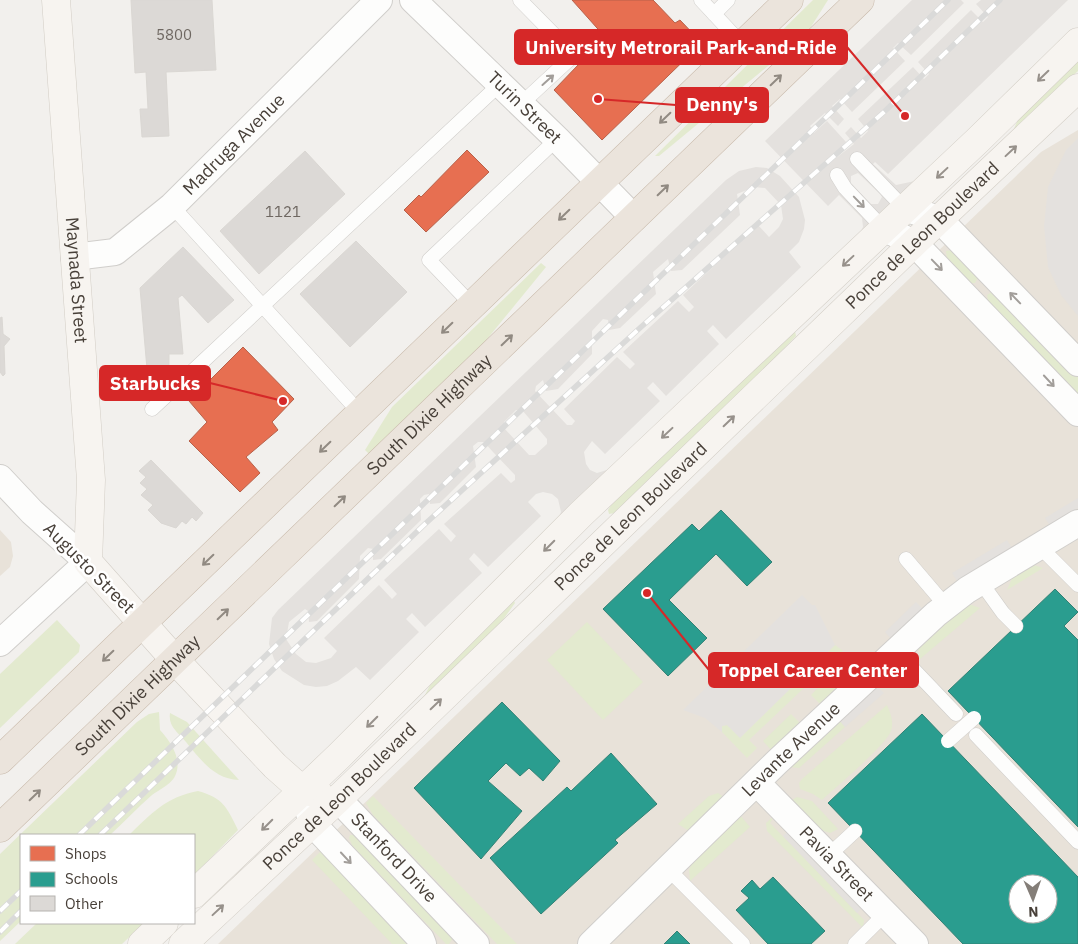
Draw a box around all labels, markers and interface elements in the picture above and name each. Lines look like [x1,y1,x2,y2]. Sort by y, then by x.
house number: 5800 [156,25,192,44]
callout: University Metrorail Park-and-Ride [515,30,847,64]
text: University Metrorail Park-and-Ride [525,35,837,59]
street label: Turin Street [483,66,567,148]
one-way arrow [1037,70,1049,82]
one-way arrow [541,74,554,85]
one-way arrow [770,74,783,86]
street label: Madruga Avenue [178,88,290,200]
callout: Denny's [676,88,768,122]
text: Denny's [686,92,758,116]
one-way arrow [659,112,671,125]
one-way arrow [1005,145,1018,157]
street label: Ponce de Leon Boulevard [840,157,1004,314]
one-way arrow [936,167,949,179]
one-way arrow [656,184,669,196]
one-way arrow [853,196,865,208]
house number: 1121 [265,202,301,221]
one-way arrow [558,209,571,221]
street label: Maynada Street [61,216,93,344]
one-way arrow [842,255,854,267]
one-way arrow [931,259,943,272]
one-way arrow [1009,292,1021,304]
one-way arrow [441,322,454,334]
one-way arrow [501,334,513,346]
street label: South Dixie Highway [362,349,496,480]
callout: Starbucks [100,366,210,400]
text: Starbucks [110,371,200,395]
one-way arrow [1043,375,1055,388]
one-way arrow [723,415,735,427]
one-way arrow [660,427,673,439]
street label: Ponce de Leon Boulevard [549,437,712,595]
one-way arrow [319,441,331,453]
one-way arrow [333,495,346,507]
street label: Augusto Street [39,517,140,618]
one-way arrow [543,540,555,552]
one-way arrow [202,553,214,566]
one-way arrow [216,608,229,620]
street label: South Dixie Highway [70,630,205,761]
one-way arrow [102,650,115,662]
callout: Toppel Career Center [709,653,918,687]
text: Toppel Career Center [719,658,908,682]
street label: Levante Avenue [736,697,845,801]
one-way arrow [430,698,443,710]
one-way arrow [367,716,379,728]
street label: Ponce de Leon Boulevard [257,718,421,875]
one-way arrow [29,789,41,801]
street label: Stanford Drive [346,808,442,907]
one-way arrow [262,818,274,830]
street label: Pavia Street [795,821,879,906]
legend [20,834,195,924]
text: Shops [65,844,107,863]
one-way arrow [340,852,352,864]
text: Schools [65,869,118,888]
north arrow [1008,874,1058,924]
text: Other [65,894,104,913]
text: N [1028,903,1039,921]
one-way arrow [212,904,225,916]

